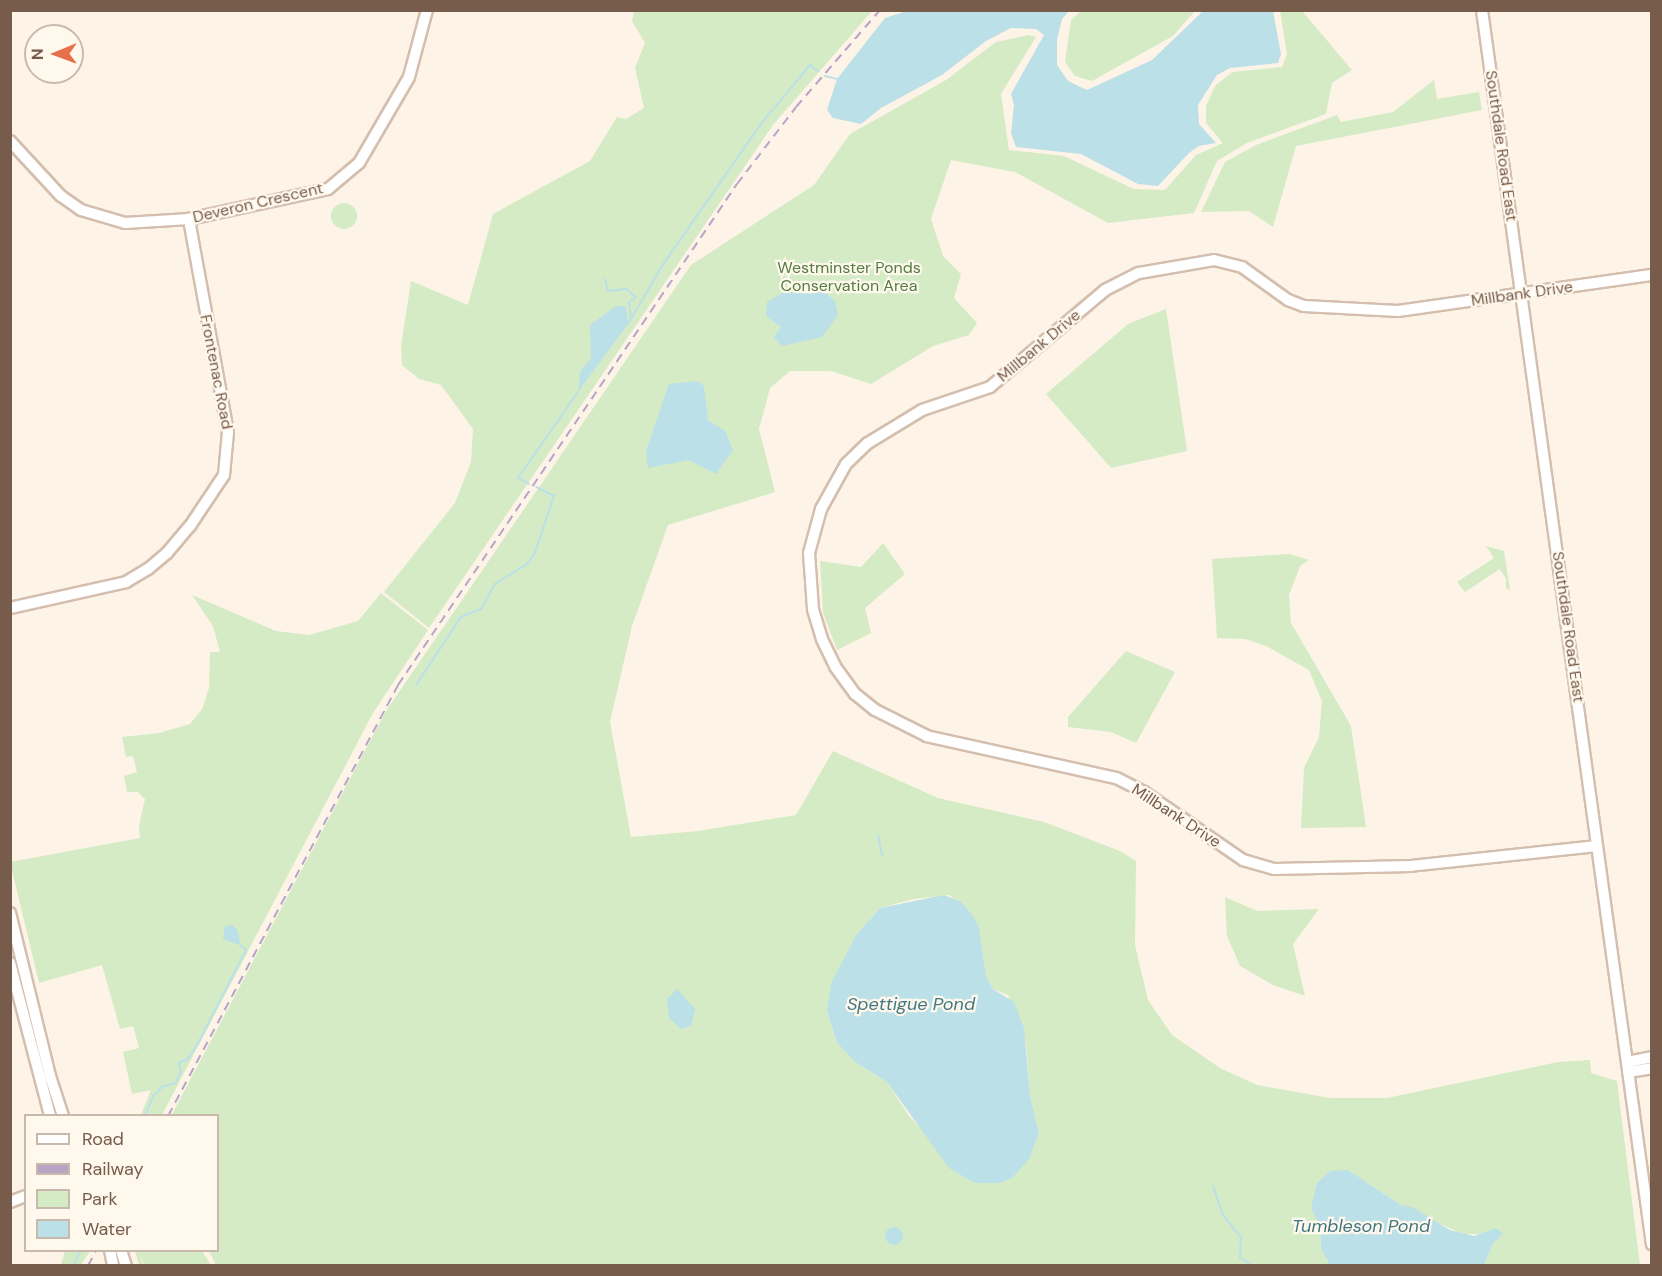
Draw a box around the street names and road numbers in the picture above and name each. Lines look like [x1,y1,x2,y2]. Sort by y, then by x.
street label: Southdale Road East [1481,69,1521,223]
street label: Deveron Crescent [191,179,325,227]
street label: Millbank Drive [1470,277,1574,311]
street label: Millbank Drive [994,306,1084,386]
street label: Frontenac Road [195,313,237,431]
street label: Southdale Road East [1548,550,1588,704]
street label: Millbank Drive [1128,780,1224,852]

